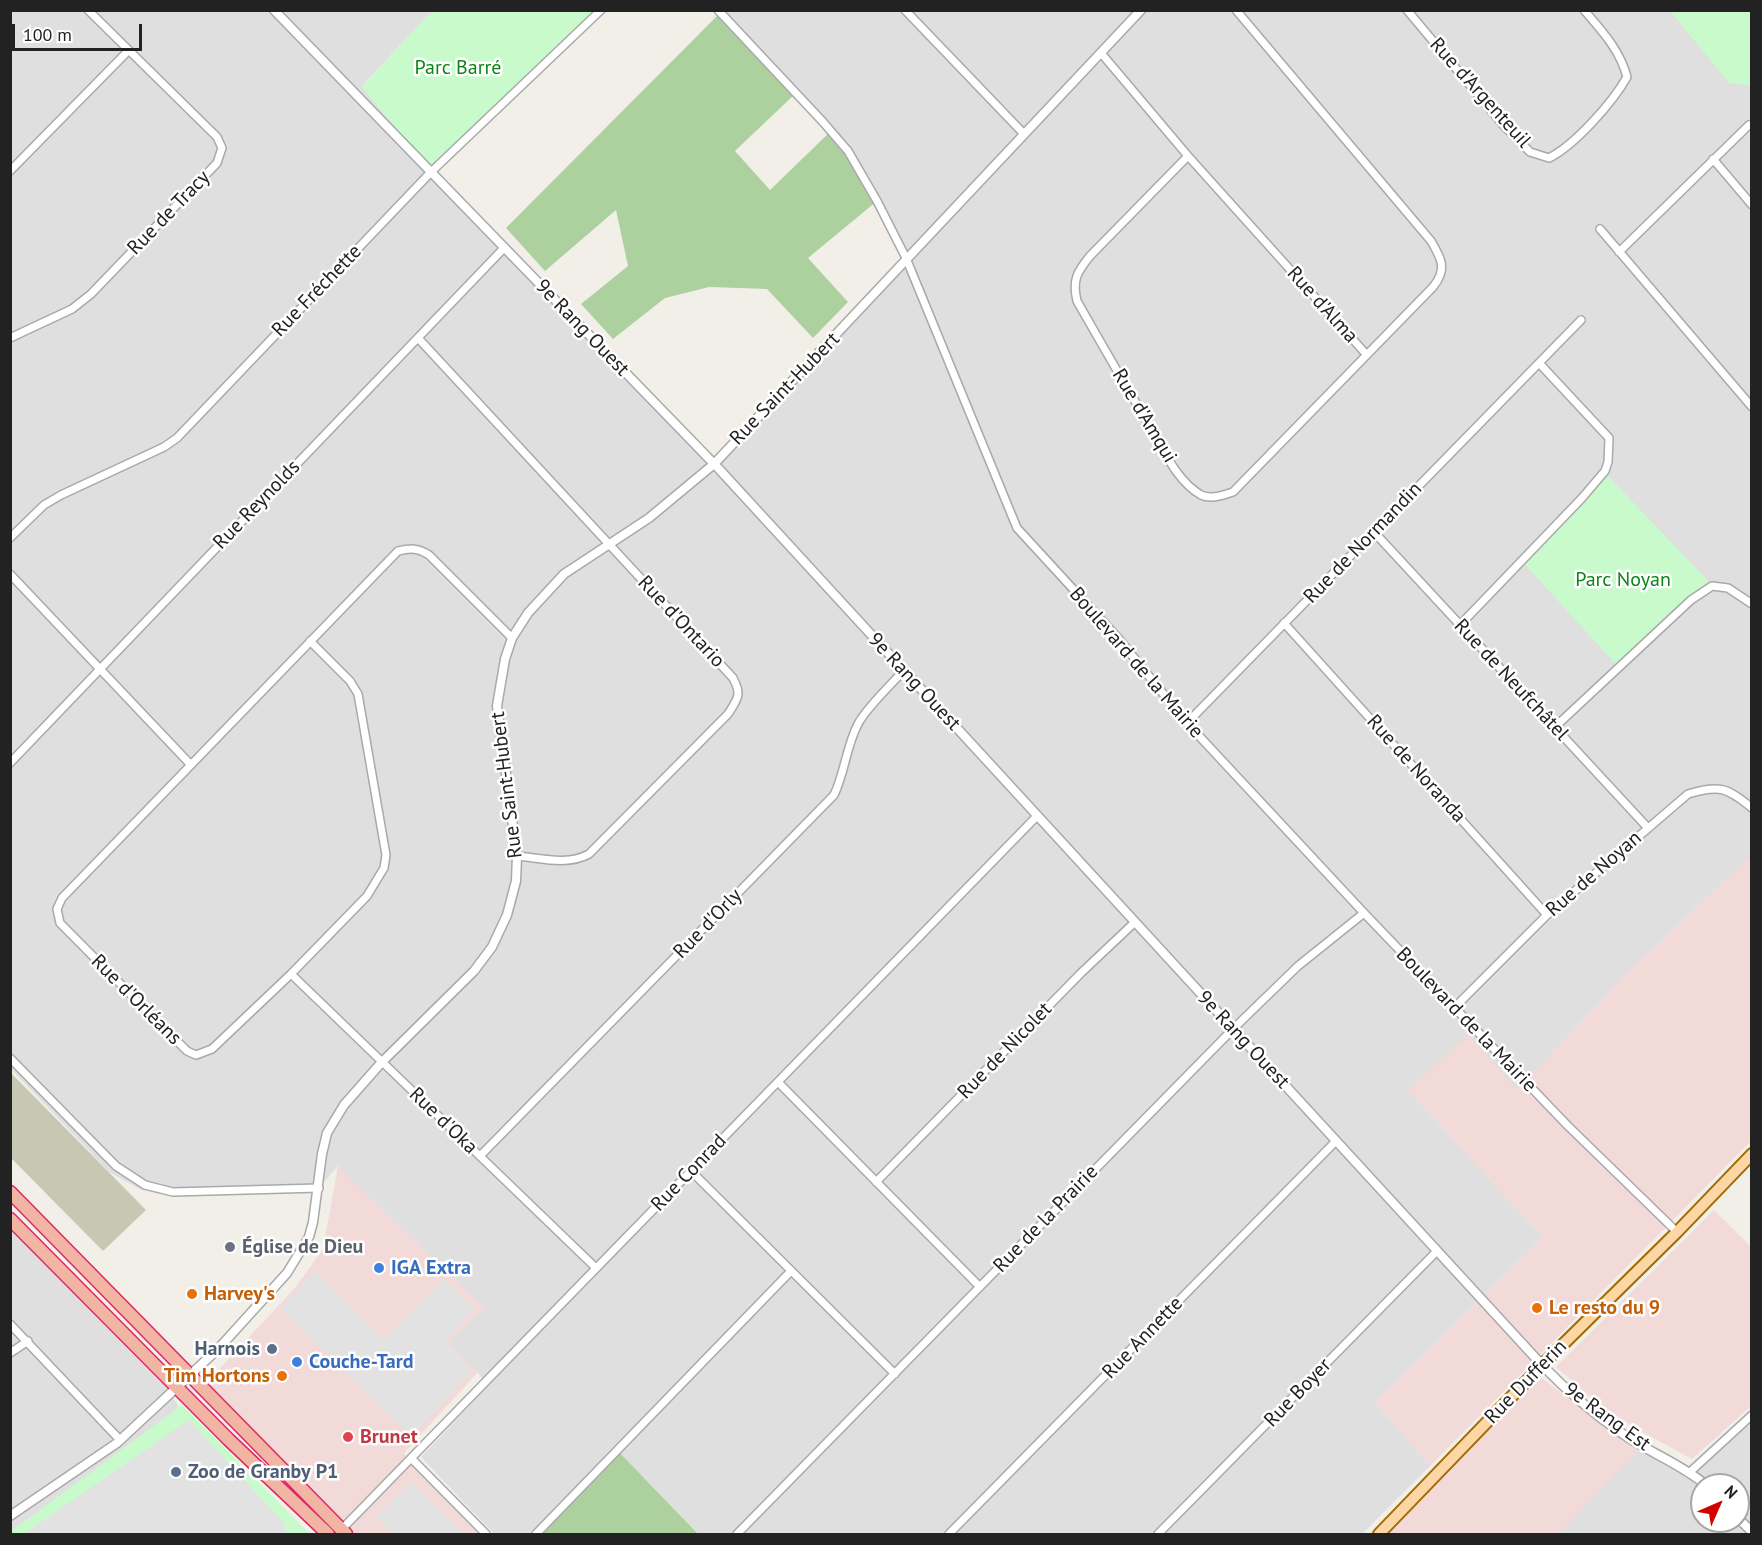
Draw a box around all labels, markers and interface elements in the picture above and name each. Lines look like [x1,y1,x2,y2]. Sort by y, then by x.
scale bar [15,12,146,50]
text: 100 m [23,23,72,46]
street label: Rue d'Argenteuil [1424,33,1536,153]
park label: Parc Barré [415,56,501,80]
street label: Rue de Tracy [123,166,215,260]
street label: Rue Fréchette [267,240,367,342]
street label: Rue d'Alma [1282,262,1362,348]
street label: 9e Rang Ouest [530,275,634,381]
street label: Rue Saint-Hubert [725,328,845,450]
street label: Rue d'Amqui [1107,365,1181,467]
street label: Rue Reynolds [209,455,305,555]
street label: Rue de Normandin [1299,477,1427,609]
park label: Parc Noyan [1575,568,1671,592]
street label: Rue d'Ontario [632,571,730,673]
street label: Boulevard de la Mairie [1064,583,1208,743]
street label: Rue de Neufchâtel [1449,614,1573,746]
street label: 9e Rang Ouest [863,628,965,736]
street label: Rue Saint-Hubert [486,710,528,860]
street label: Rue de Noranda [1361,710,1471,828]
street label: Rue de Noyan [1541,826,1647,922]
street label: Rue d'Orly [669,884,747,964]
street label: Boulevard de la Mairie [1391,943,1541,1097]
street label: Rue d'Orléans [86,950,186,1050]
street label: 9e Rang Ouest [1192,986,1294,1094]
street label: Rue de Nicolet [953,998,1057,1104]
street label: Rue d'Oka [404,1083,482,1159]
street label: Rue Conrad [646,1129,732,1217]
street label: Rue de la Prairie [989,1160,1103,1278]
place label: Église de Dieu [242,1235,363,1259]
marker: Église de Dieu [223,1240,237,1254]
place label: IGA Extra [391,1256,471,1280]
marker: IGA Extra [372,1261,386,1275]
place label: Harvey's [204,1282,275,1306]
marker: Harvey's [185,1287,199,1301]
street label: Rue Annette [1098,1292,1188,1384]
place label: Le resto du 9 [1549,1296,1660,1320]
marker: Le resto du 9 [1530,1301,1544,1315]
street label: Rue Dufferin [1480,1335,1572,1429]
place label: Harnois [195,1337,260,1361]
marker: Harnois [265,1342,279,1356]
place label: Couche-Tard [309,1350,413,1374]
street label: Rue Boyer [1259,1354,1337,1432]
marker: Couche-Tard [290,1355,304,1369]
place label: Tim Hortons [164,1364,270,1388]
marker: Tim Hortons [275,1369,289,1383]
street label: 9e Rang Est [1559,1378,1655,1456]
place label: Brunet [360,1425,418,1449]
marker: Brunet [341,1430,355,1444]
place label: Zoo de Granby P1 [188,1460,338,1484]
marker: Zoo de Granby P1 [169,1465,183,1479]
north arrow [1690,1473,1750,1533]
text: N [1721,1481,1742,1502]

